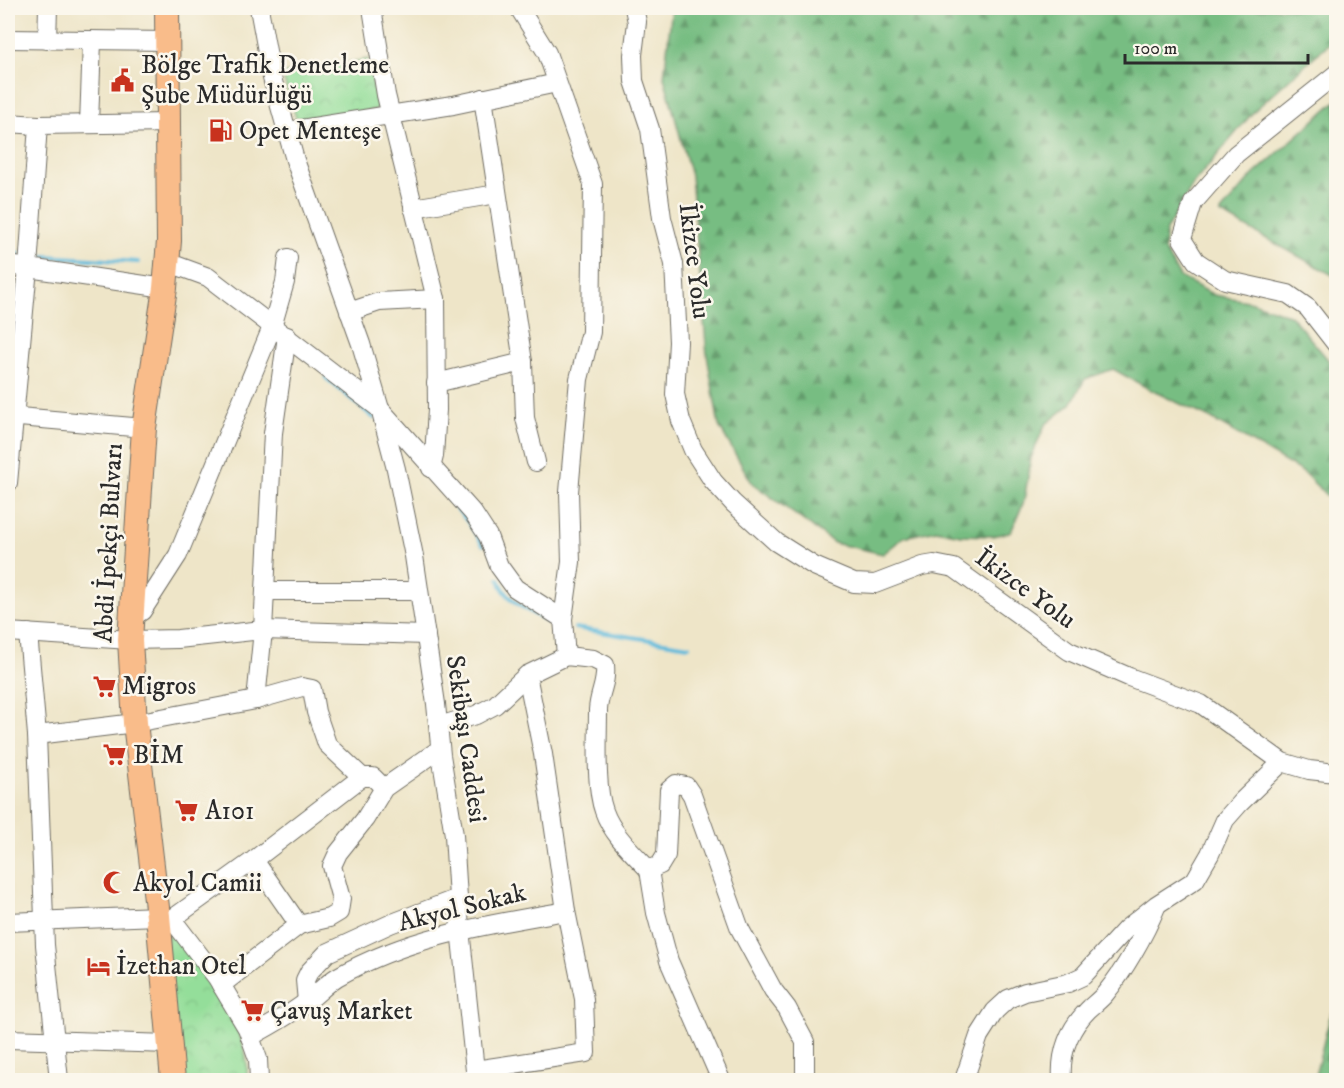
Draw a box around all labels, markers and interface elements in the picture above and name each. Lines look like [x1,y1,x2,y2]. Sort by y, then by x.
scale bar [1125,27,1308,65]
text: 100 m [1134,38,1177,60]
place label: Bölge Trafik Denetleme Şube Müdürlüğü [141,49,389,112]
public building icon: Bölge Trafik Denetleme Şube Müdürlüğü [110,67,136,93]
place label: Opet Menteşe [239,115,381,148]
fuel station icon: Opet Menteşe [208,118,234,144]
street label: İkizce Yolu [671,201,718,321]
street label: Abdi İpekçi Bulvarı [86,442,131,644]
street label: İkizce Yolu [968,541,1082,637]
street label: Sekibaşı Caddesi [438,653,494,825]
place label: Migros [122,670,196,703]
supermarket icon: Migros [91,673,117,699]
place label: BİM [133,738,184,772]
supermarket icon: BİM [102,742,128,768]
place label: A101 [205,795,254,828]
supermarket icon: A101 [174,798,200,824]
place label: Akyol Camii [133,867,262,900]
mosque icon: Akyol Camii [102,870,128,896]
street label: Akyol Sokak [395,876,529,940]
place label: İzethan Otel [116,949,246,983]
hotel icon: İzethan Otel [85,953,111,979]
place label: Çavuş Market [270,995,413,1028]
supermarket icon: Çavuş Market [239,998,265,1024]

